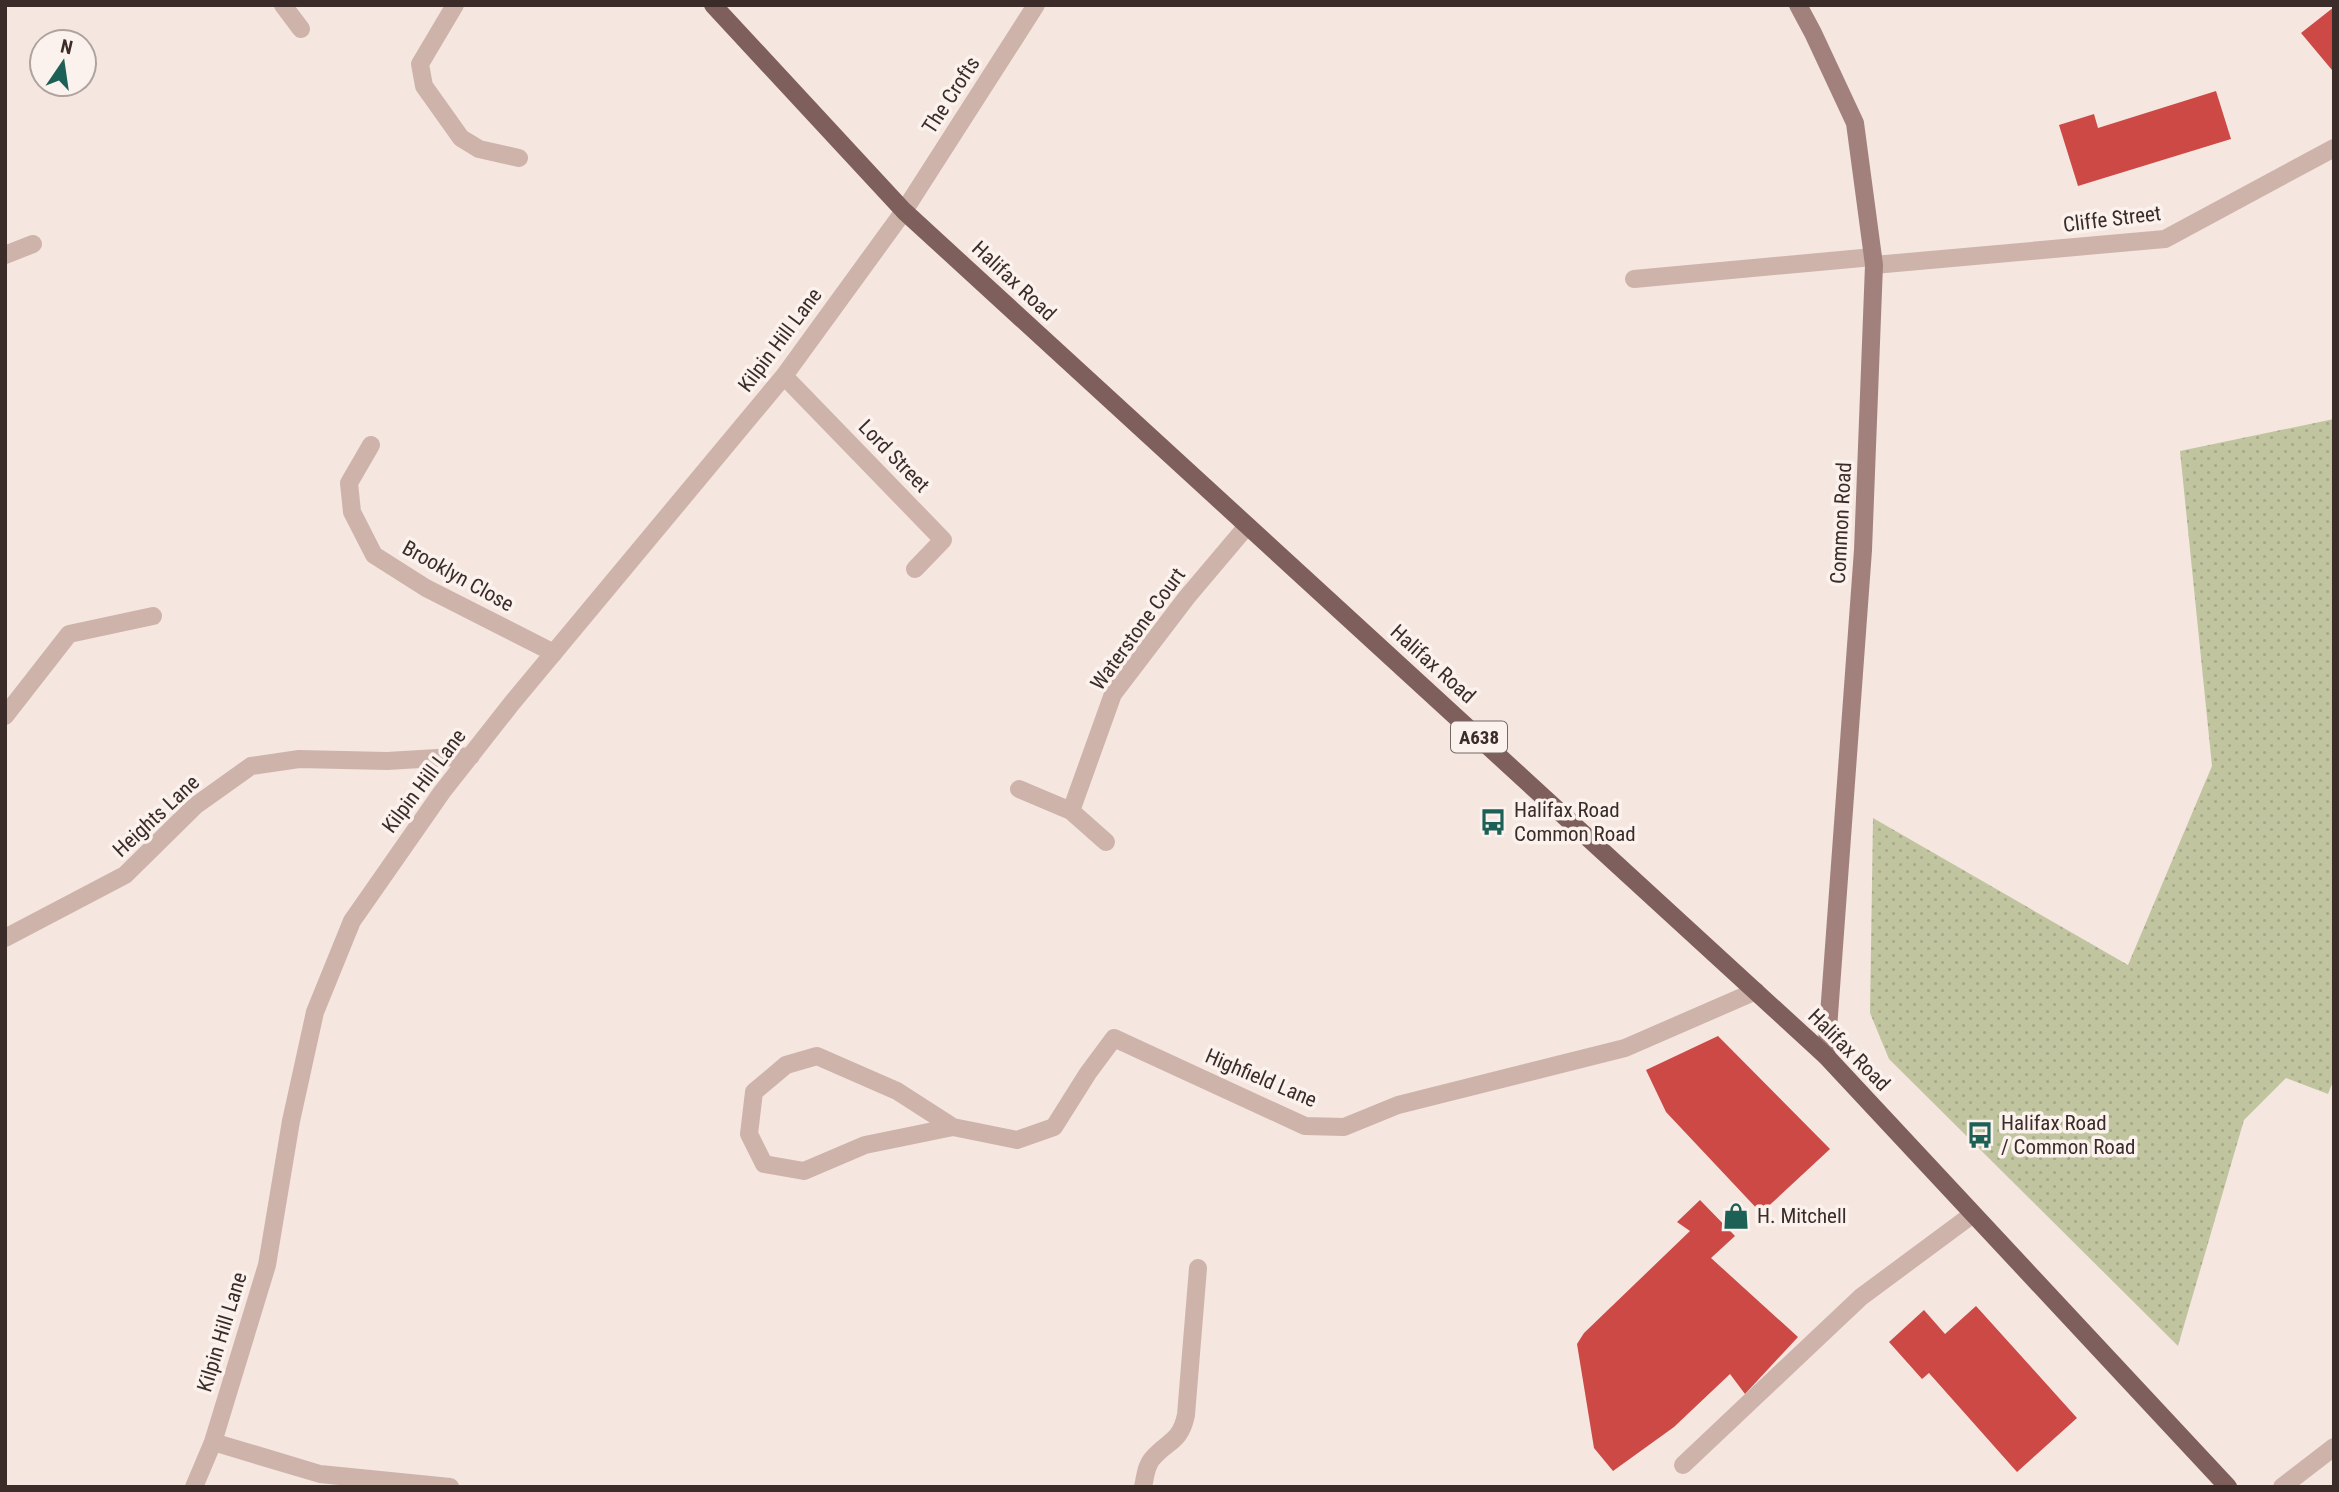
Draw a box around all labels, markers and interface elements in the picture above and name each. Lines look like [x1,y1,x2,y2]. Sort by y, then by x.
north arrow [28,28,98,98]
text: N [58,34,75,59]
street label: The Crofts [917,52,985,138]
street label: Cliffe Street [2062,201,2162,237]
street label: Halifax Road [967,236,1061,326]
street label: Kilpin Hill Lane [733,283,827,397]
street label: Lord Street [854,415,934,497]
street label: Common Road [1826,462,1856,584]
street label: Brooklyn Close [398,536,518,616]
street label: Waterstone Court [1086,563,1190,695]
street label: Halifax Road [1386,620,1480,708]
road number: A638 [1451,722,1507,752]
street label: Kilpin Hill Lane [377,724,471,838]
street label: Heights Lane [108,770,204,862]
place label: Halifax Road Common Road [1514,798,1636,846]
bus stop icon: Halifax Road Common Road [1478,807,1508,837]
street label: Halifax Road [1803,1004,1895,1096]
street label: Highfield Lane [1202,1044,1320,1112]
place label: Halifax Road / Common Road [2001,1111,2135,1159]
bus stop icon: Halifax Road / Common Road [1965,1120,1995,1150]
shop icon: H. Mitchell [1721,1201,1751,1231]
place label: H. Mitchell [1757,1204,1847,1228]
street label: Kilpin Hill Lane [192,1269,252,1395]

